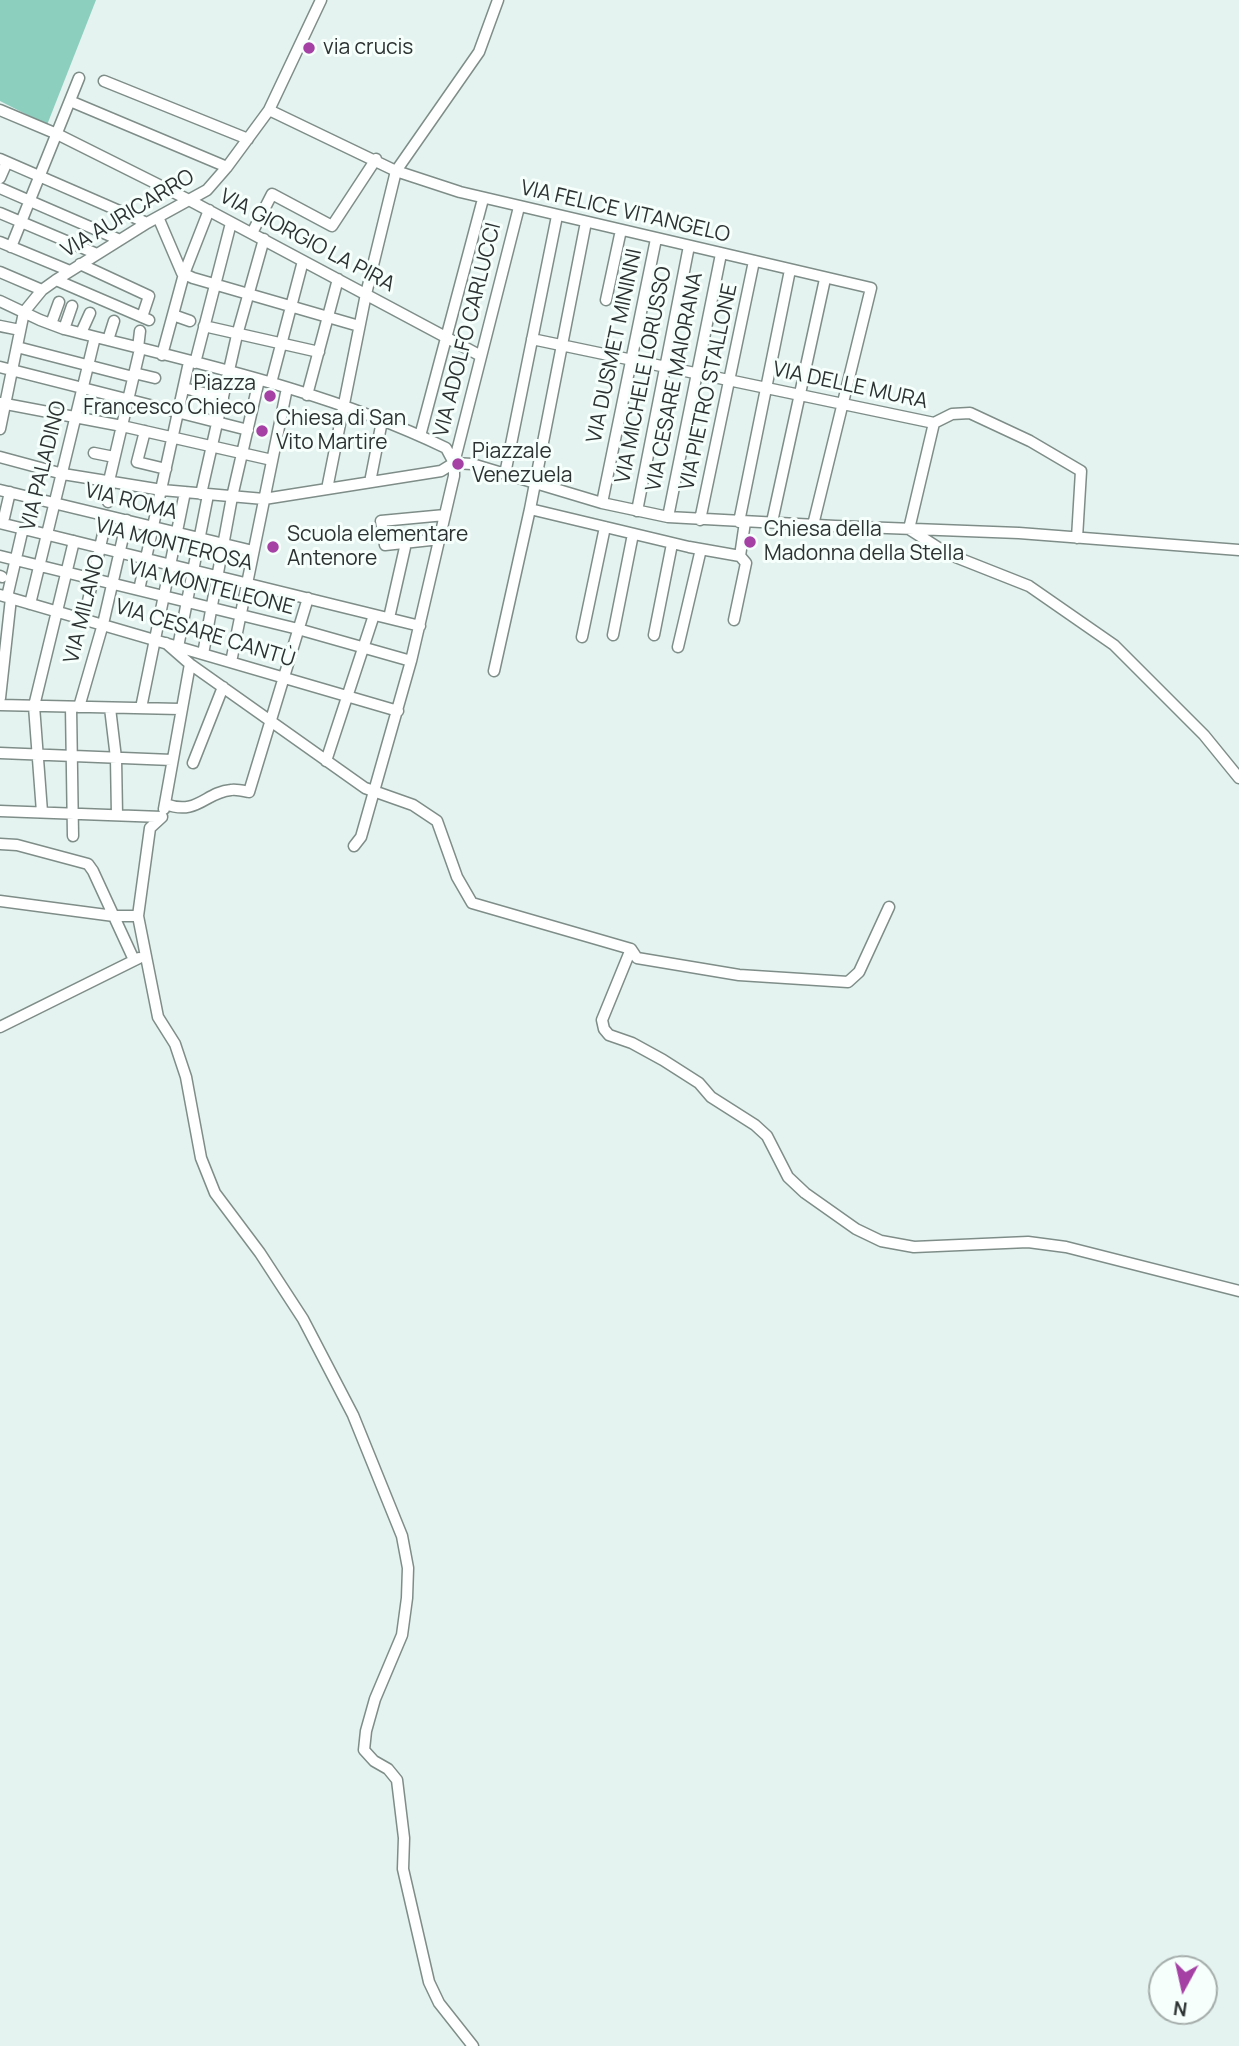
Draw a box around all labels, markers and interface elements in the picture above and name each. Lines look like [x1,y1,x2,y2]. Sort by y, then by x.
place label: via crucis [323,35,413,61]
marker: via crucis [301,40,317,56]
street label: VIA AURICARRO [57,164,199,264]
street label: VIA FELICE VITANGELO [518,176,732,248]
street label: VIA GIORGIO LA PIRA [215,184,399,298]
street label: VIA ADOLFO CARLUCCI [429,220,507,440]
street label: VIA DUSMET MININNI [582,247,648,445]
street label: VIA MICHELE LORUSSO [611,265,677,485]
street label: VIA CESARE MAIORANA [641,270,709,494]
street label: VIA PIETRO STALLONE [675,281,743,493]
street label: VIA DELLE MURA [770,357,930,415]
place label: Piazza Francesco Chieco [83,371,256,421]
marker: Piazza Francesco Chieco [262,388,278,404]
street label: VIA PALADINO [16,399,72,533]
place label: Chiesa di San Vito Martire [276,406,406,456]
marker: Chiesa di San Vito Martire [254,423,270,439]
place label: Piazzale Venezuela [472,439,572,489]
marker: Piazzale Venezuela [450,456,466,472]
street label: VIA ROMA [82,478,180,526]
street label: VIA MONTEROSA [93,513,255,577]
place label: Chiesa della Madonna della Stella [764,517,964,567]
place label: Scuola elementare Antenore [287,522,468,572]
marker: Chiesa della Madonna della Stella [742,534,758,550]
marker: Scuola elementare Antenore [265,539,281,555]
street label: VIA MILANO [59,552,111,666]
street label: VIA MONTELEONE [125,555,297,621]
street label: VIA CESARE CANTÙ [112,595,298,673]
north arrow [1148,1955,1218,2025]
text: N [1172,1995,1189,2023]

